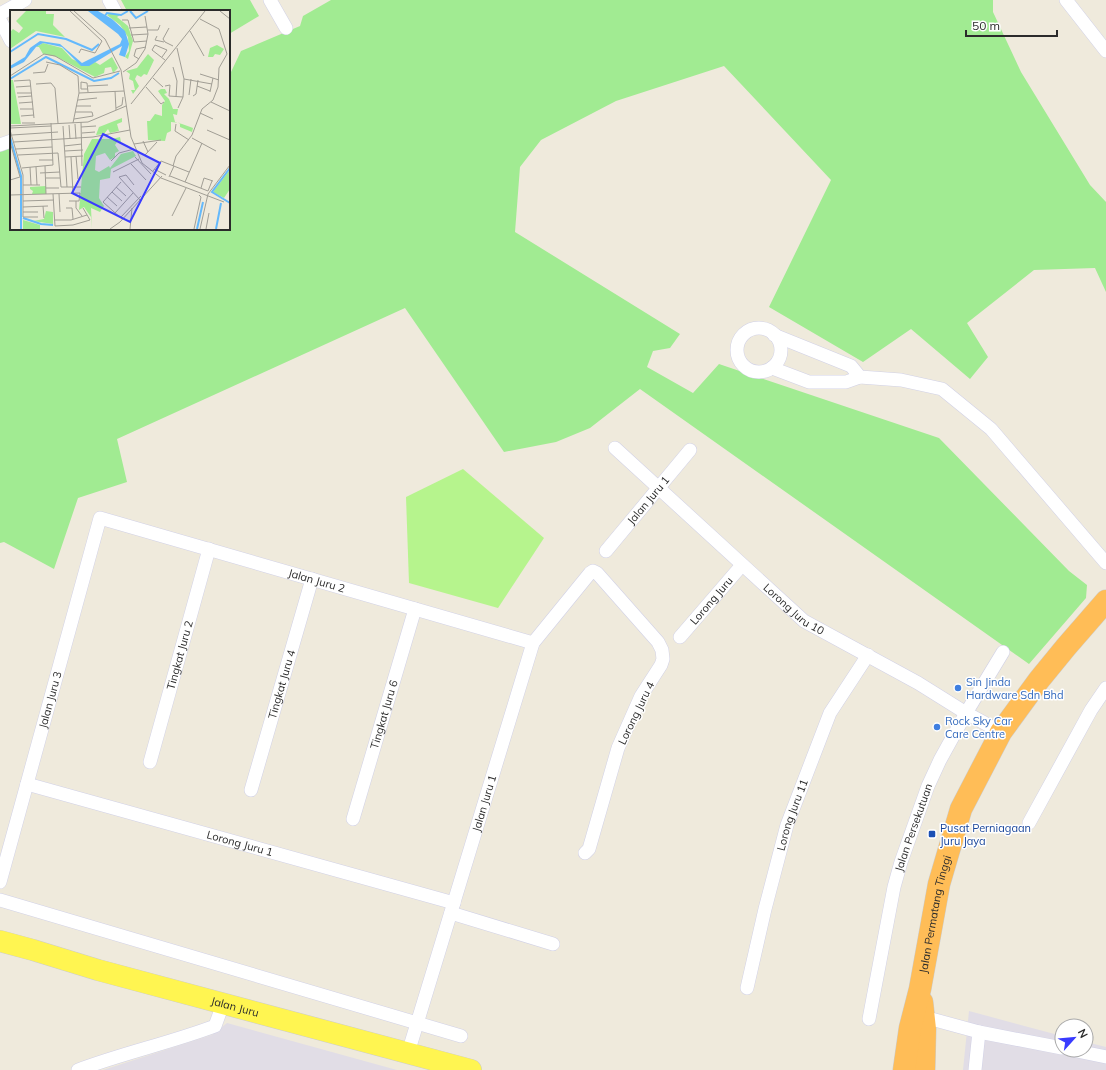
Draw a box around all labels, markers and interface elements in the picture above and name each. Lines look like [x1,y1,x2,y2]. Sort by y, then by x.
inset map [10,10,230,230]
scale bar [966,12,1057,38]
text: 50 m [972,18,1000,33]
street label: Jalan Juru 1 [624,473,672,527]
street label: Jalan Juru 2 [287,566,347,596]
street label: Lorong Juru [687,574,736,627]
street label: Lorong Juru 10 [760,580,827,638]
street label: Tingkat Juru 2 [163,618,196,691]
street label: Tingkat Juru 4 [265,648,298,720]
street label: Jalan Juru 3 [36,670,65,730]
place label: Sin Jinda Hardware Sdn Bhd [966,675,1064,702]
street label: Tingkat Juru 6 [367,678,401,751]
street label: Lorong Juru 4 [615,679,657,747]
marker: Sin Jinda Hardware Sdn Bhd [953,683,963,693]
place label: Rock Sky Car Care Centre [945,714,1012,741]
marker: Rock Sky Car Care Centre [932,722,942,732]
street label: Jalan Juru 1 [469,773,499,833]
street label: Lorong Juru 11 [774,777,811,852]
street label: Jalan Persekutuan [892,782,935,873]
place label: Pusat Perniagaan Juru Jaya [940,821,1031,848]
street label: Lorong Juru 1 [205,827,275,859]
marker: Pusat Perniagaan Juru Jaya [927,829,937,839]
street label: Jalan Permatang Tinggi [916,854,954,974]
street label: Jalan Juru [209,994,260,1020]
north arrow [1054,1018,1094,1058]
text: N [1075,1027,1091,1040]

